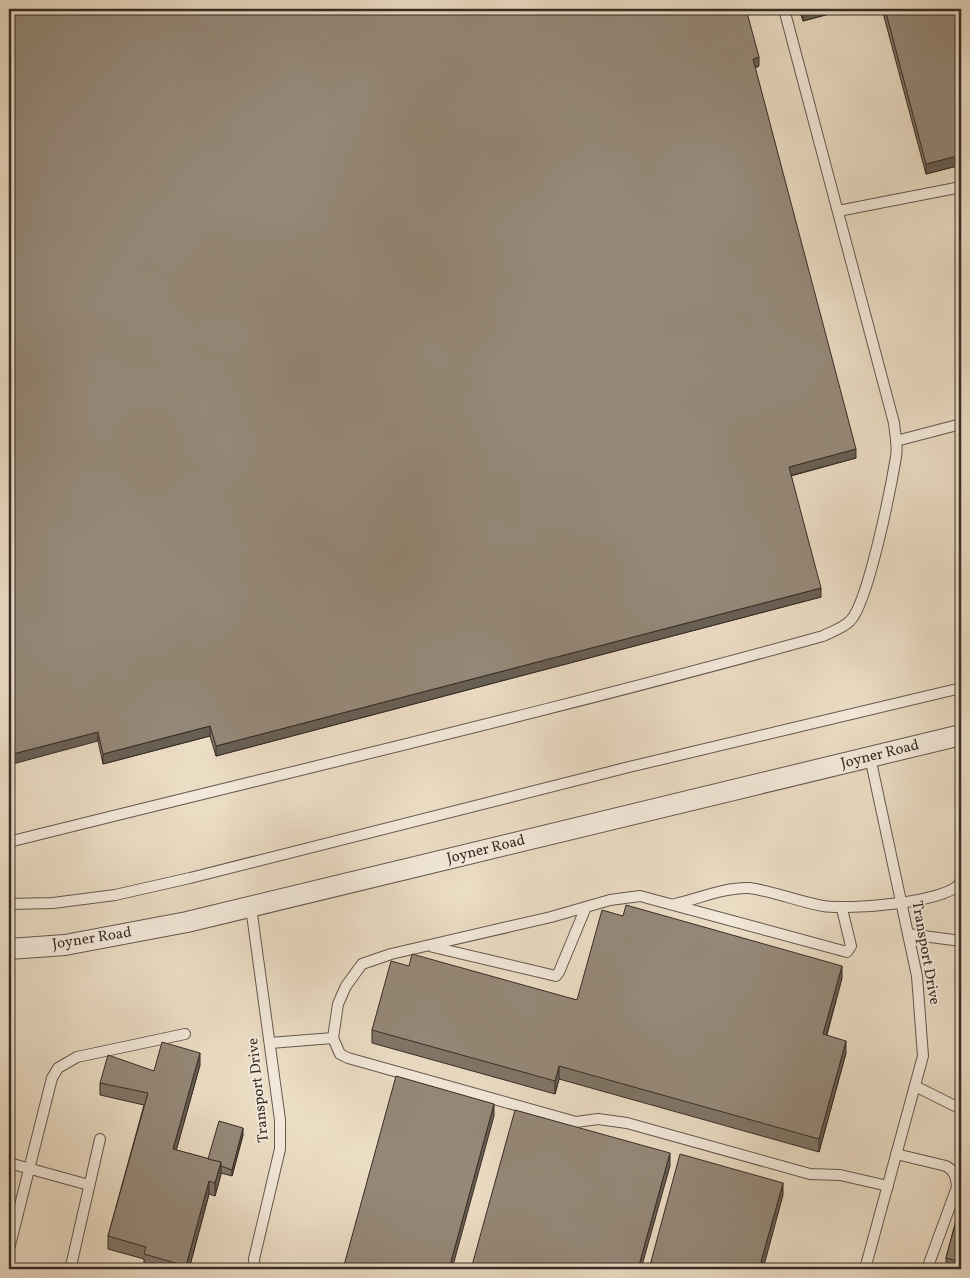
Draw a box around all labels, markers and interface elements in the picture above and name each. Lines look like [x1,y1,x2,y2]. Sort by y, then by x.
street label: Joyner Road [839,735,921,775]
street label: Joyner Road [445,830,527,870]
street label: Transport Drive [906,899,944,1007]
street label: Joyner Road [51,922,133,956]
street label: Transport Drive [243,1037,275,1143]

